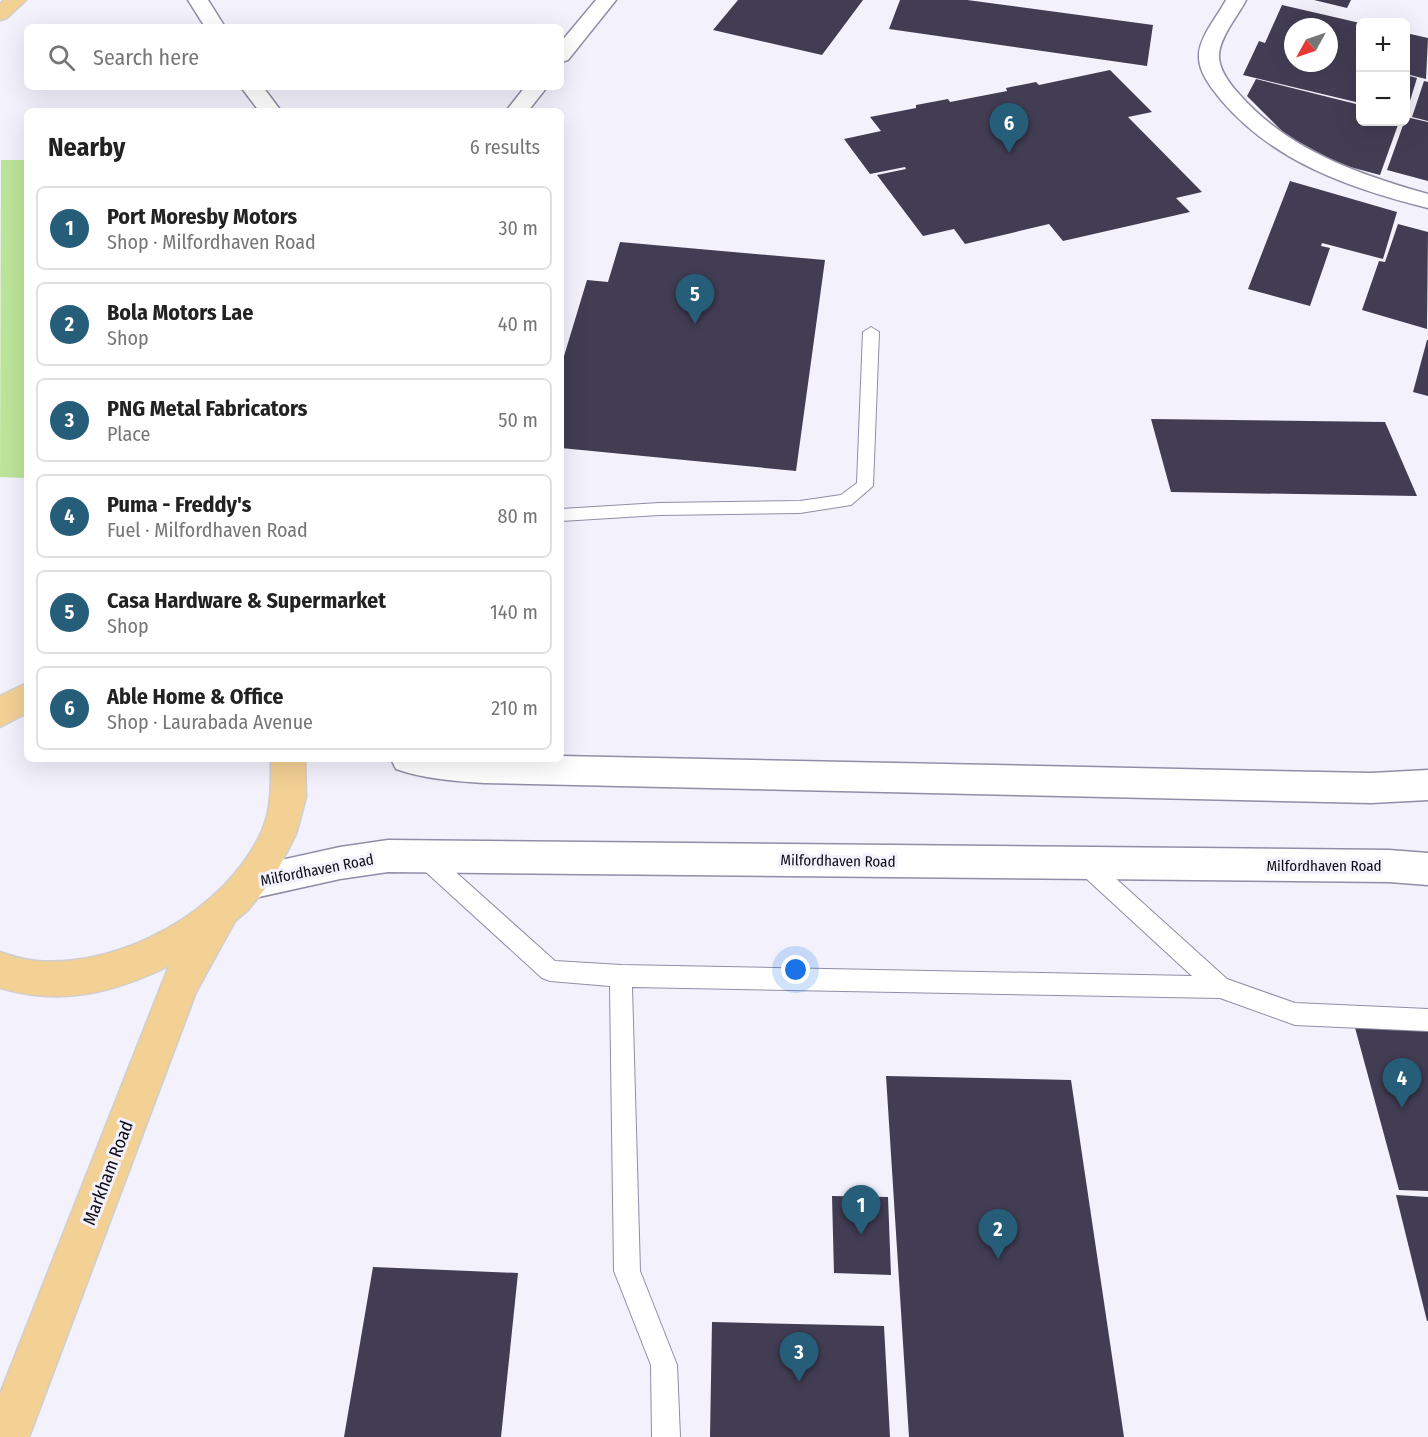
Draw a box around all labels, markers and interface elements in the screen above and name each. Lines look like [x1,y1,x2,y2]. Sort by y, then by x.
north arrow [1284,18,1338,72]
map controls [1356,18,1410,126]
button: + [1356,18,1410,72]
search box [24,24,564,90]
icon: search [45,41,78,74]
text: Search here [93,44,199,71]
button: − [1356,72,1410,126]
pin: 6 [990,104,1028,153]
text: Nearby [48,132,125,163]
text: 6 results [470,135,540,159]
text: Port Moresby Motors [107,203,297,230]
text: 1 [65,216,74,240]
text: 30 m [498,216,538,240]
text: Shop · Milfordhaven Road [107,230,316,254]
pin: 5 [676,274,714,324]
text: Bola Motors Lae [107,299,253,326]
text: 2 [65,312,74,336]
text: 40 m [498,312,538,336]
text: Shop [107,326,149,350]
text: PNG Metal Fabricators [107,395,307,422]
text: 3 [65,408,74,432]
text: 50 m [498,408,538,432]
text: Place [107,422,150,446]
text: Puma - Freddy's [107,491,251,518]
text: 4 [64,504,75,528]
text: 80 m [498,504,538,528]
text: Fuel · Milfordhaven Road [107,518,308,542]
text: Casa Hardware & Supermarket [107,587,386,614]
text: 5 [65,600,74,624]
text: 140 m [490,600,538,624]
text: Shop [107,614,149,638]
text: Able Home & Office [107,683,283,710]
text: 6 [64,696,75,720]
text: 210 m [491,696,538,720]
text: Shop · Laurabada Avenue [107,710,313,734]
street label: Milfordhaven Road [259,850,375,890]
street label: Milfordhaven Road [780,851,896,871]
street label: Milfordhaven Road [1266,857,1382,875]
your location [781,955,810,984]
pin: 4 [1382,1058,1422,1108]
street label: Markham Road [78,1118,138,1228]
pin: 1 [842,1186,880,1235]
pin: 2 [978,1210,1018,1259]
pin: 3 [780,1332,818,1382]

